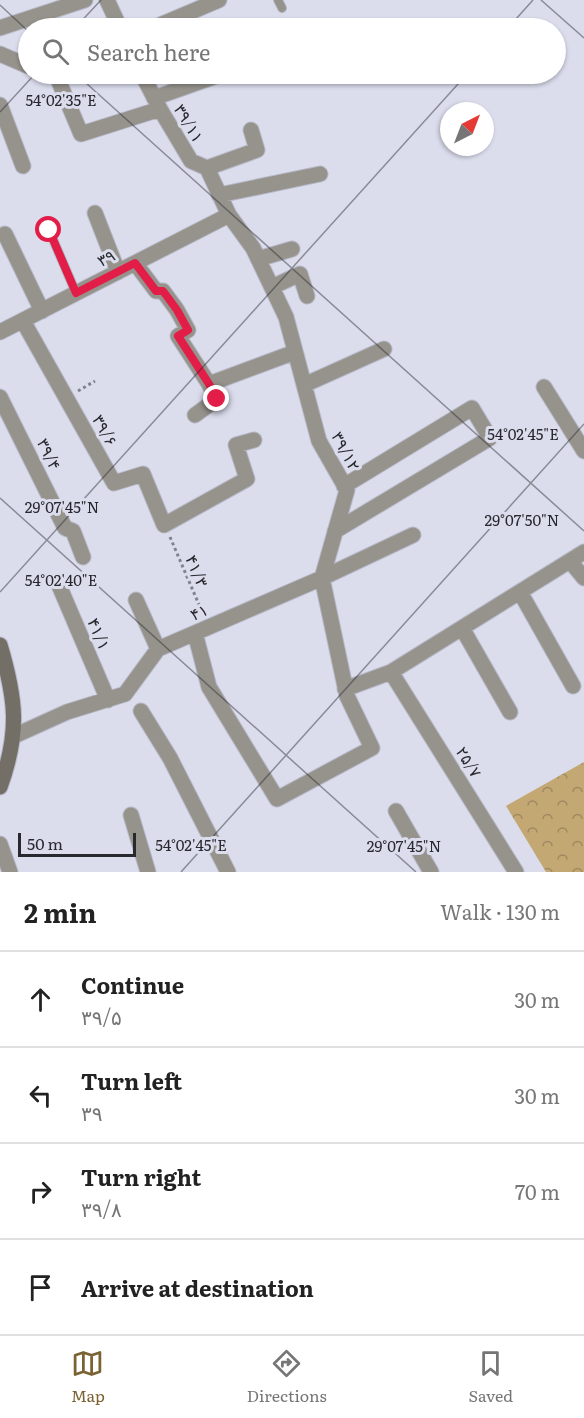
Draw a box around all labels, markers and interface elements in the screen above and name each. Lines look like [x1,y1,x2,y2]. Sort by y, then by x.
search box [18,18,566,84]
icon: search [39,35,72,68]
text: Search here [87,35,210,68]
text: 54°02'35"E [25,88,97,111]
street label: ۳۹/۱۱ [169,99,211,146]
north arrow [440,102,494,156]
route start [35,216,61,242]
street label: ۳۹ [92,243,119,272]
route end [203,385,229,411]
street label: ۳۹/۶ [87,409,124,450]
text: 54°02'45"E [487,422,559,445]
street label: ۳۹/۱۲ [327,427,367,474]
street label: ۳۹/۴ [32,434,68,473]
text: 29°07'45"N [25,495,99,518]
text: 29°07'50"N [485,508,559,531]
street label: ۴۱/۳ [180,551,215,591]
text: 54°02'40"E [25,568,97,591]
street label: ۴۱ [186,597,211,626]
street label: ۴۱/۱ [82,614,117,653]
street label: ۲۵/۷ [451,741,489,782]
scale bar [18,830,136,858]
text: 50 m [27,831,63,855]
text: 54°02'45"E [155,833,227,856]
text: 29°07'45"N [367,834,441,857]
text: 2 min [24,892,97,931]
text: Walk · 130 m [440,896,560,926]
text: Continue [81,968,184,1001]
icon: ahead [24,983,57,1016]
text: 30 m [514,984,560,1014]
text: ۳۹/۵ [81,1001,122,1031]
text: Turn left [81,1064,182,1097]
icon: left [24,1079,57,1112]
text: 30 m [514,1080,560,1110]
text: ۳۹ [81,1097,102,1127]
text: Turn right [81,1160,201,1193]
icon: right [24,1175,57,1208]
text: 70 m [515,1176,560,1206]
text: ۳۹/۸ [81,1193,122,1223]
icon: arrive [24,1271,57,1304]
text: Arrive at destination [81,1271,314,1304]
tab: Map [71,1347,105,1407]
tab: Directions [247,1347,327,1407]
tab: Saved [469,1347,513,1407]

